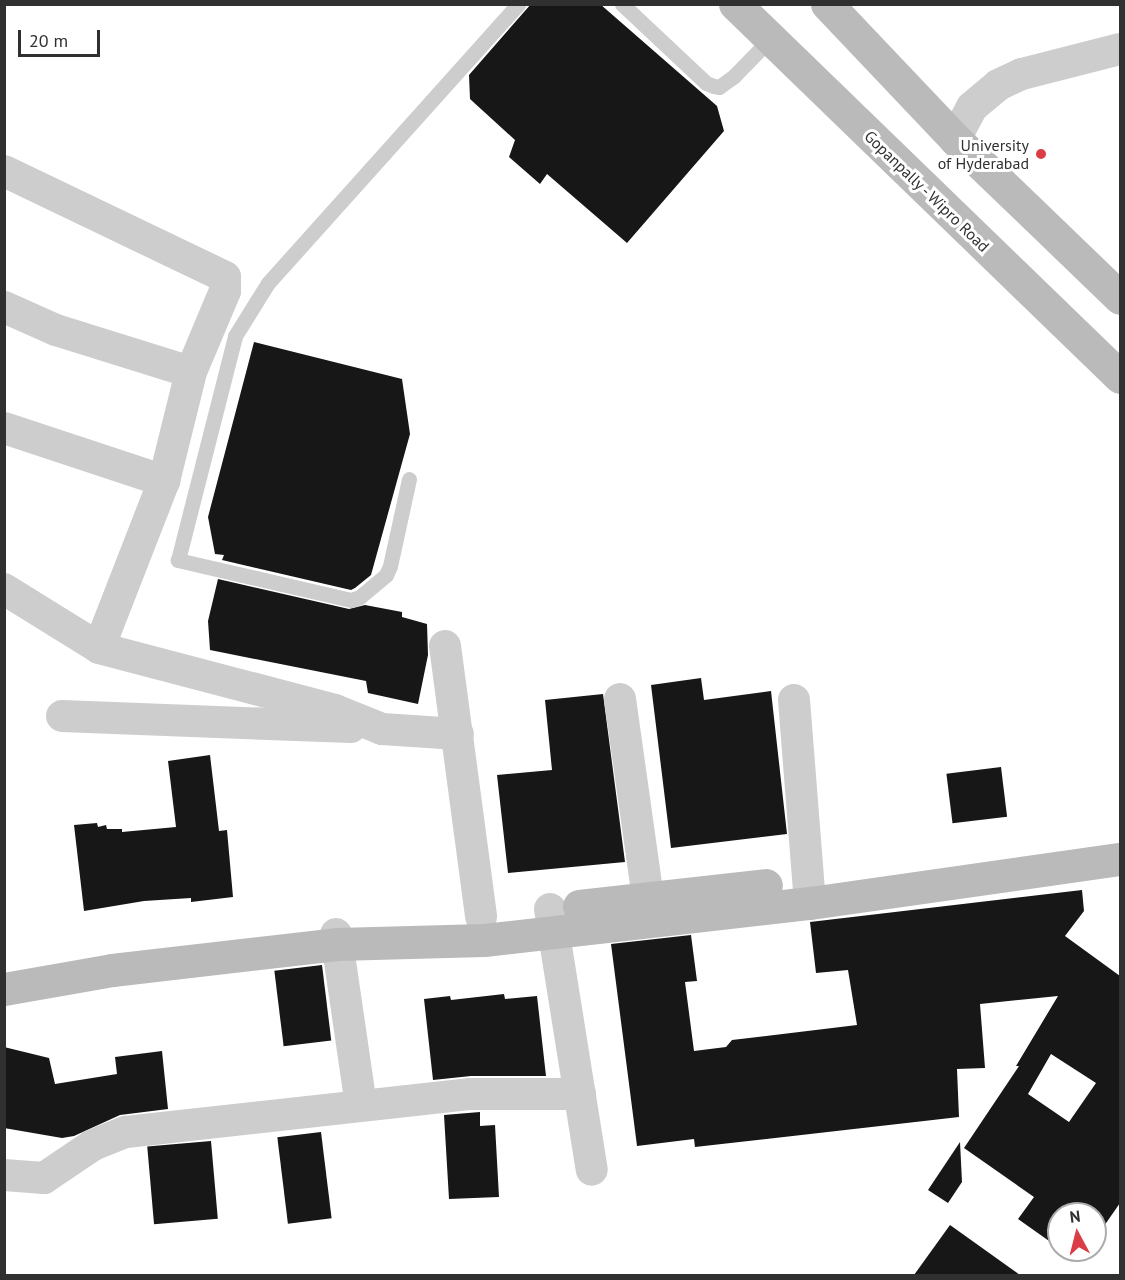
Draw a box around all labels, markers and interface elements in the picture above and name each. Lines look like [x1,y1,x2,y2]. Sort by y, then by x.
scale bar [21,18,104,56]
text: 20 m [29,29,68,52]
street label: Gopanpally - Wipro Road [859,125,995,257]
place label: University of Hyderabad [938,135,1029,173]
marker: University of Hyderabad [1034,147,1048,161]
north arrow [1047,1202,1107,1262]
text: N [1069,1206,1081,1227]

